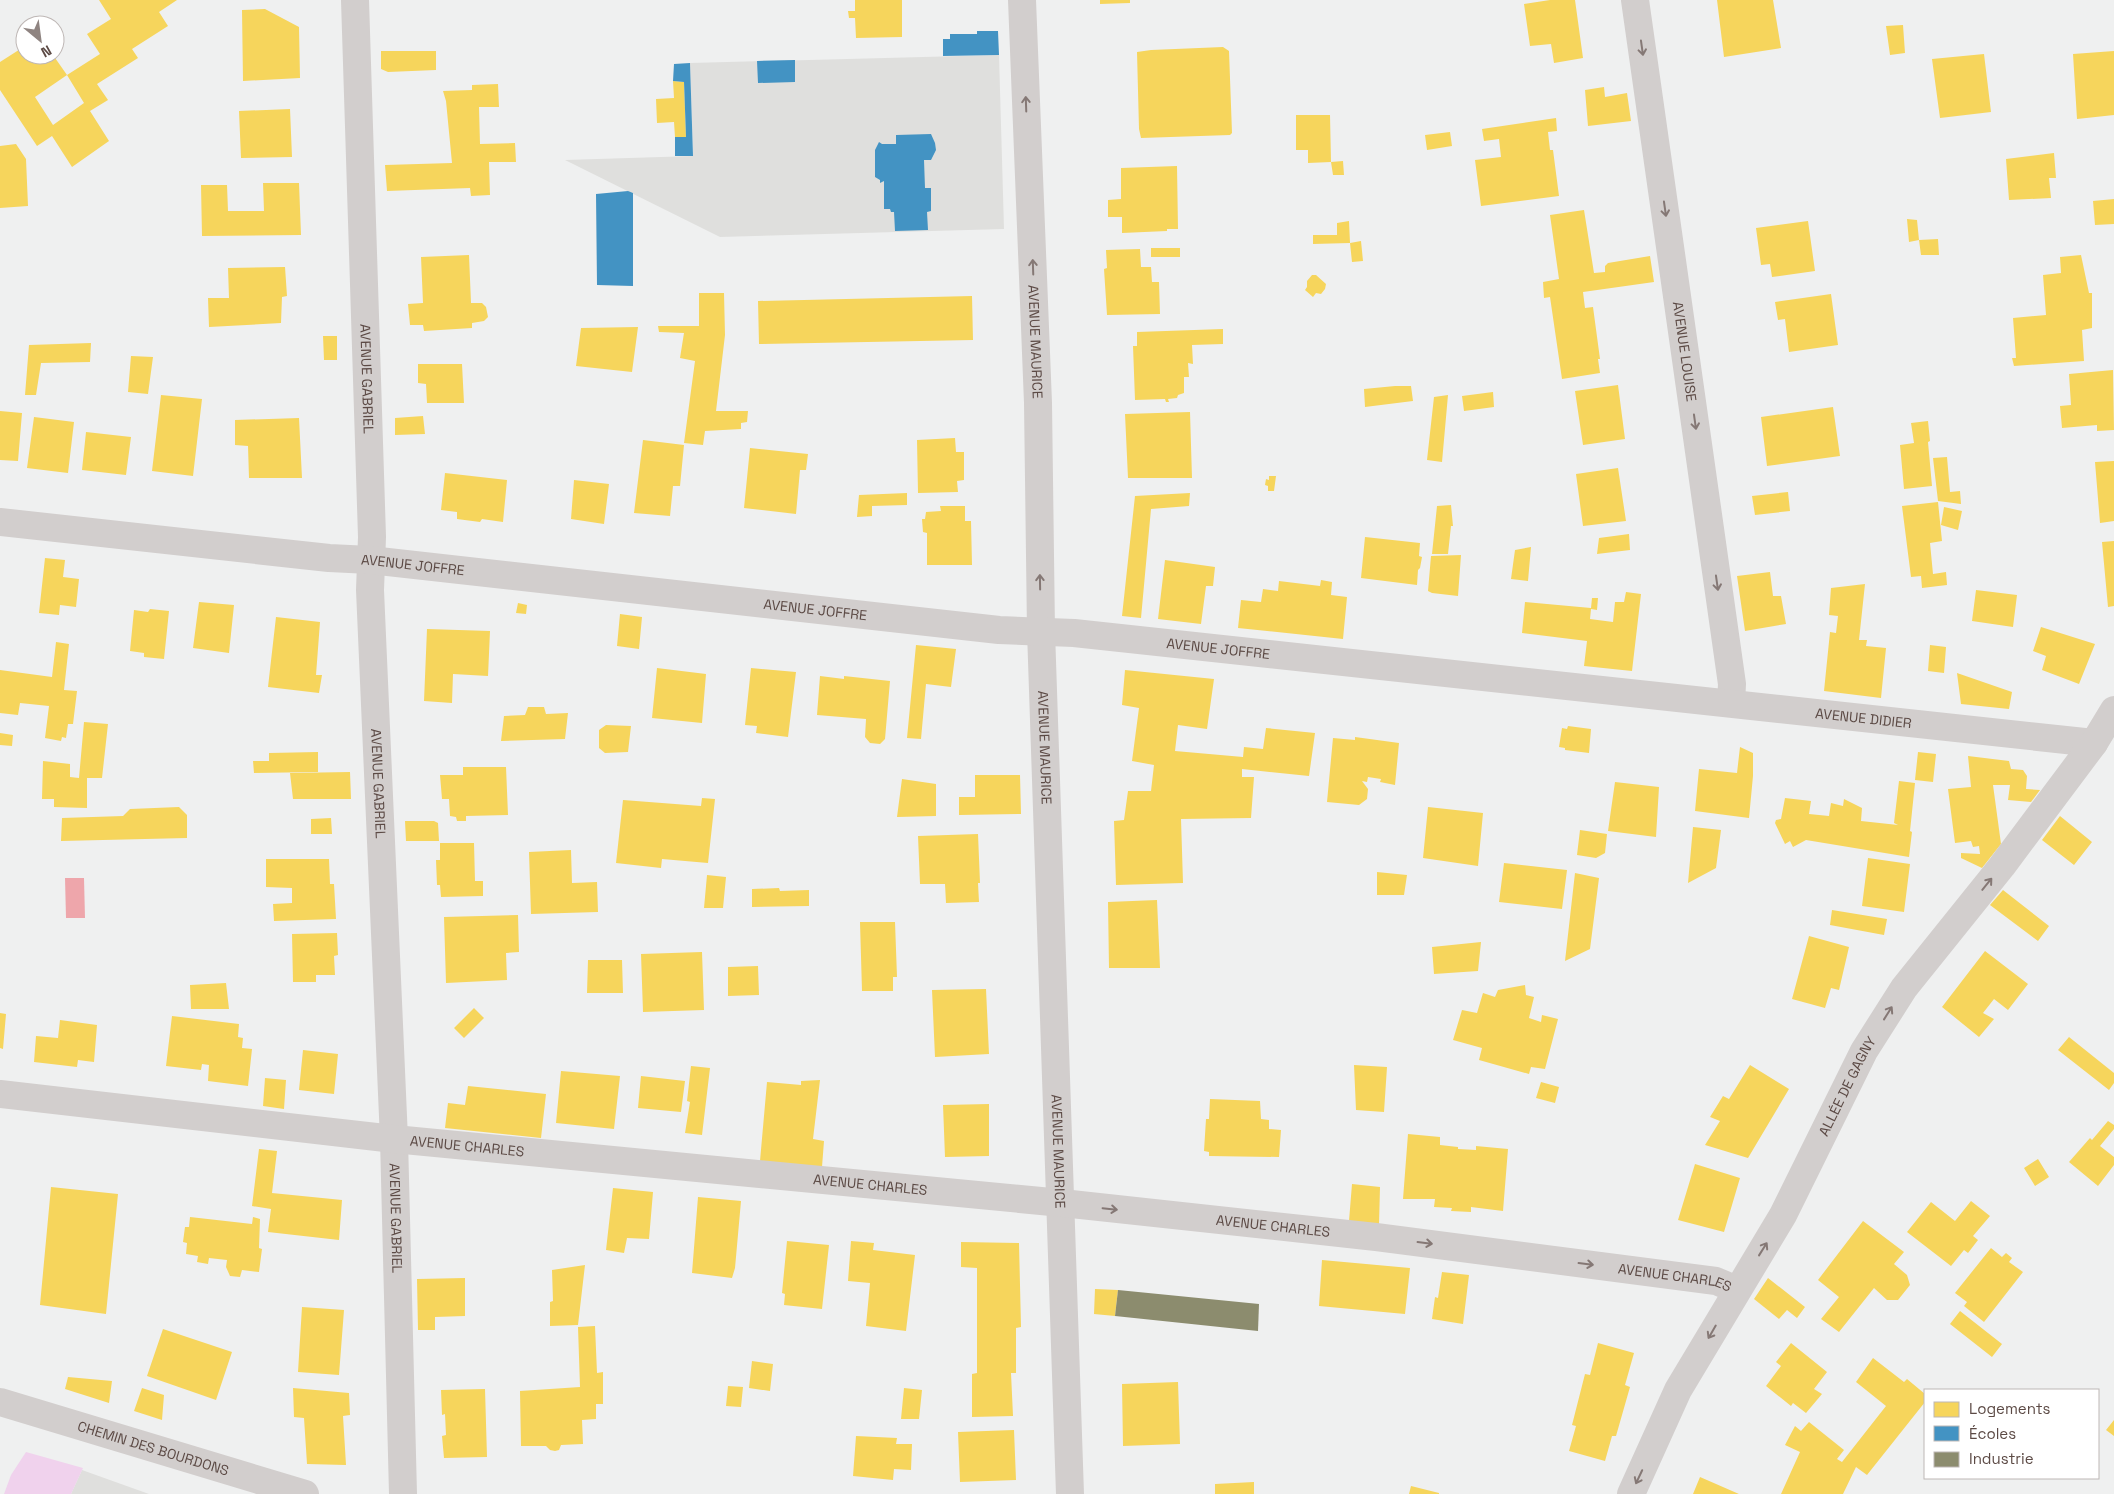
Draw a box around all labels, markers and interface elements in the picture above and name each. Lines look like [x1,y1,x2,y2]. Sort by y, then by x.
north arrow [15,15,65,65]
one-way arrow [1637,40,1647,56]
text: N [38,41,55,62]
one-way arrow [1022,97,1031,113]
one-way arrow [1660,201,1670,217]
one-way arrow [1028,259,1037,275]
street label: AVENUE MAURICE [1024,284,1047,399]
street label: AVENUE LOUISE [1669,300,1701,403]
street label: AVENUE GABRIEL [356,324,378,434]
one-way arrow [1690,414,1700,430]
street label: AVENUE JOFFRE [360,551,466,579]
one-way arrow [1035,574,1045,590]
one-way arrow [1713,575,1723,591]
street label: AVENUE JOFFRE [762,595,868,624]
street label: AVENUE JOFFRE [1165,634,1271,663]
street label: AVENUE MAURICE [1034,690,1056,805]
street label: AVENUE DIDIER [1814,704,1913,732]
street label: AVENUE GABRIEL [367,728,390,839]
one-way arrow [1982,878,1993,891]
one-way arrow [1884,1006,1894,1020]
street label: ALLÉE DE GAGNY [1814,1033,1880,1139]
street label: AVENUE MAURICE [1048,1094,1069,1209]
street label: AVENUE CHARLES [409,1132,525,1160]
street label: AVENUE GABRIEL [386,1163,406,1274]
street label: AVENUE CHARLES [812,1170,928,1199]
one-way arrow [1102,1204,1118,1213]
street label: AVENUE CHARLES [1215,1211,1331,1241]
one-way arrow [1416,1239,1432,1249]
one-way arrow [1758,1242,1768,1256]
street label: AVENUE CHARLES [1617,1259,1734,1296]
one-way arrow [1578,1260,1594,1270]
one-way arrow [1707,1324,1717,1339]
legend [1924,1389,2099,1479]
text: Logements [1969,1399,2051,1418]
street label: CHEMIN DES BOURDONS [75,1417,231,1480]
text: Écoles [1969,1424,2016,1443]
text: Industrie [1969,1449,2034,1468]
one-way arrow [1633,1469,1643,1484]

